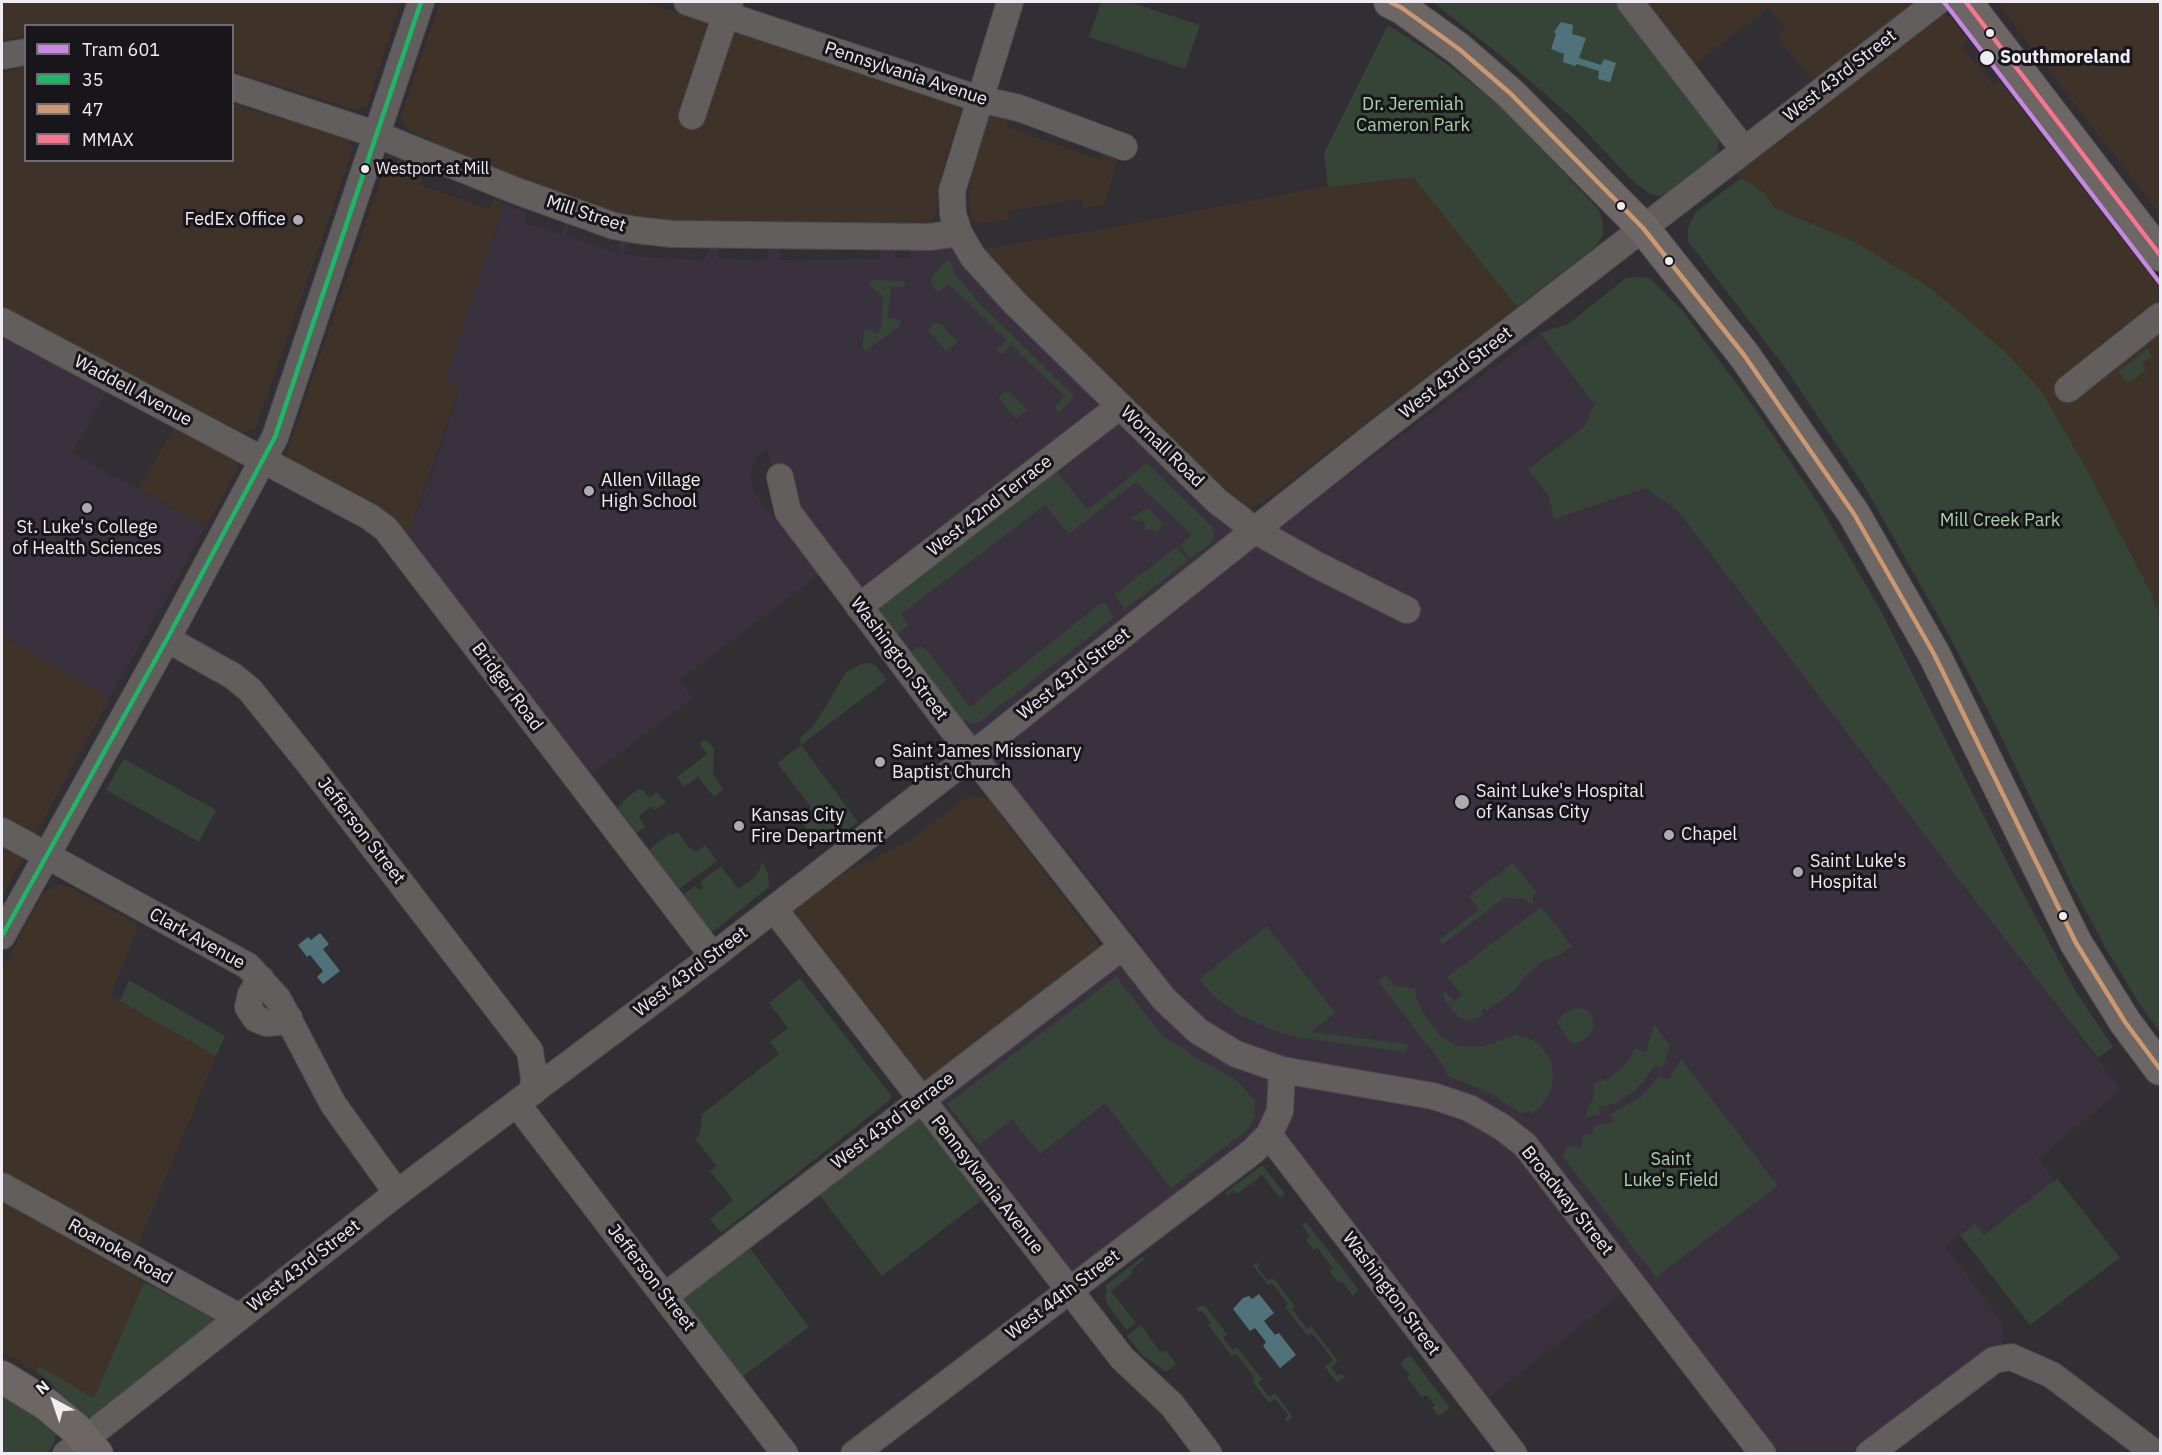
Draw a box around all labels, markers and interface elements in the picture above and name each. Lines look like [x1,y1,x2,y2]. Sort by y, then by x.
legend [24,24,234,162]
street label: West 43rd Street [1779,25,1901,127]
unlabelled marker [1984,27,1996,39]
street label: Pennsylvania Avenue [822,37,990,111]
text: Tram 601 [82,38,160,61]
place label: Southmoreland [2000,47,2131,69]
marker: Southmoreland [1978,49,1996,67]
text: 35 [82,68,104,91]
park label: Dr. Jeremiah Cameron Park [1356,94,1470,136]
text: 47 [82,98,104,121]
text: MMAX [82,128,134,151]
place label: Westport at Mill [376,159,489,179]
marker: Westport at Mill [359,163,371,175]
street label: Mill Street [543,191,629,237]
unlabelled marker [1615,200,1627,212]
place label: FedEx Office [185,209,286,231]
marker: FedEx Office [291,213,305,227]
unlabelled marker [1663,255,1675,267]
street label: West 43rd Street [1395,322,1517,424]
street label: Waddell Avenue [70,351,196,431]
street label: Wornall Road [1116,402,1208,492]
street label: West 42nd Terrace [923,451,1057,561]
place label: Allen Village High School [601,470,701,512]
marker: Allen Village High School [582,484,596,498]
marker: St. Luke's College of Health Sciences [80,501,94,515]
park label: Mill Creek Park [1940,510,2060,532]
place label: St. Luke's College of Health Sciences [12,517,162,560]
street label: Washington Street [846,593,952,725]
street label: West 43rd Street [1013,623,1135,725]
street label: Bridger Road [467,639,547,735]
place label: Saint James Missionary Baptist Church [892,741,1081,783]
marker: Saint James Missionary Baptist Church [873,755,887,769]
street label: Jefferson Street [313,773,409,889]
place label: Saint Luke's Hospital of Kansas City [1476,781,1644,824]
marker: Saint Luke's Hospital of Kansas City [1453,793,1471,811]
place label: Kansas City Fire Department [751,805,883,848]
marker: Kansas City Fire Department [732,819,746,833]
place label: Chapel [1681,824,1737,846]
marker: Chapel [1662,828,1676,842]
place label: Saint Luke's Hospital [1810,851,1906,894]
marker: Saint Luke's Hospital [1791,865,1805,879]
street label: Clark Avenue [145,904,249,974]
unlabelled marker [2057,910,2069,922]
street label: West 43rd Street [630,922,752,1022]
street label: West 43rd Terrace [827,1068,959,1174]
street label: Pennsylvania Avenue [926,1111,1048,1259]
street label: Broadway Street [1516,1142,1618,1260]
park label: Saint Luke's Field [1624,1149,1718,1192]
street label: Roanoke Road [64,1214,176,1290]
street label: West 43rd Street [243,1215,365,1317]
street label: Jefferson Street [603,1220,699,1336]
street label: Washington Street [1338,1228,1444,1360]
street label: West 44th Street [1002,1245,1124,1345]
north arrow [24,1371,84,1431]
text: N [32,1376,53,1399]

